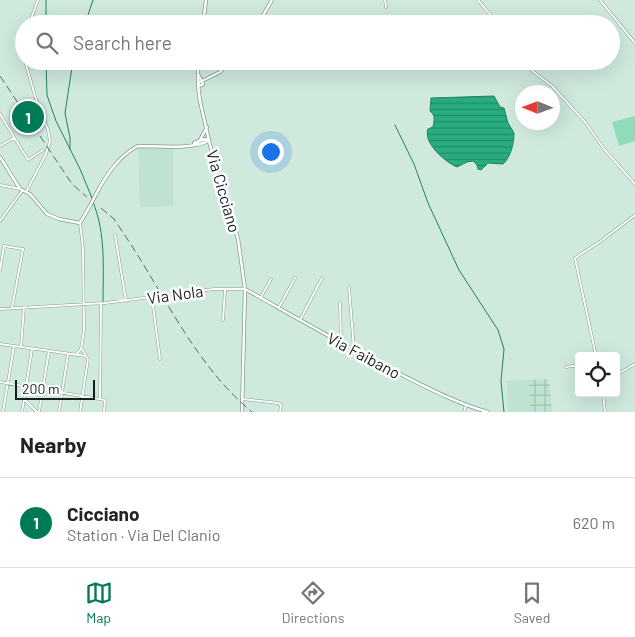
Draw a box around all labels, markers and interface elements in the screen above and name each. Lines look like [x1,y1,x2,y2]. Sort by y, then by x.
search box [15,15,620,70]
icon: search [33,29,61,57]
text: Search here [73,31,172,54]
north arrow [515,85,560,130]
pin: 1 [12,98,44,136]
your location [258,139,284,165]
street label: Via Cicciano [203,148,245,234]
street label: Via Nola [146,281,204,307]
street label: Via Faibano [324,328,404,382]
map controls [575,352,620,397]
button: locate [575,352,620,397]
scale bar [15,377,95,400]
text: 200 m [22,380,60,397]
text: Nearby [20,432,86,457]
text: Cicciano [67,502,140,525]
text: 1 [33,513,39,532]
text: 620 m [573,513,615,532]
text: Station · Via Del Clanio [67,525,220,544]
tab: Map [85,579,113,626]
tab: Directions [282,579,344,626]
tab: Saved [514,579,550,626]

